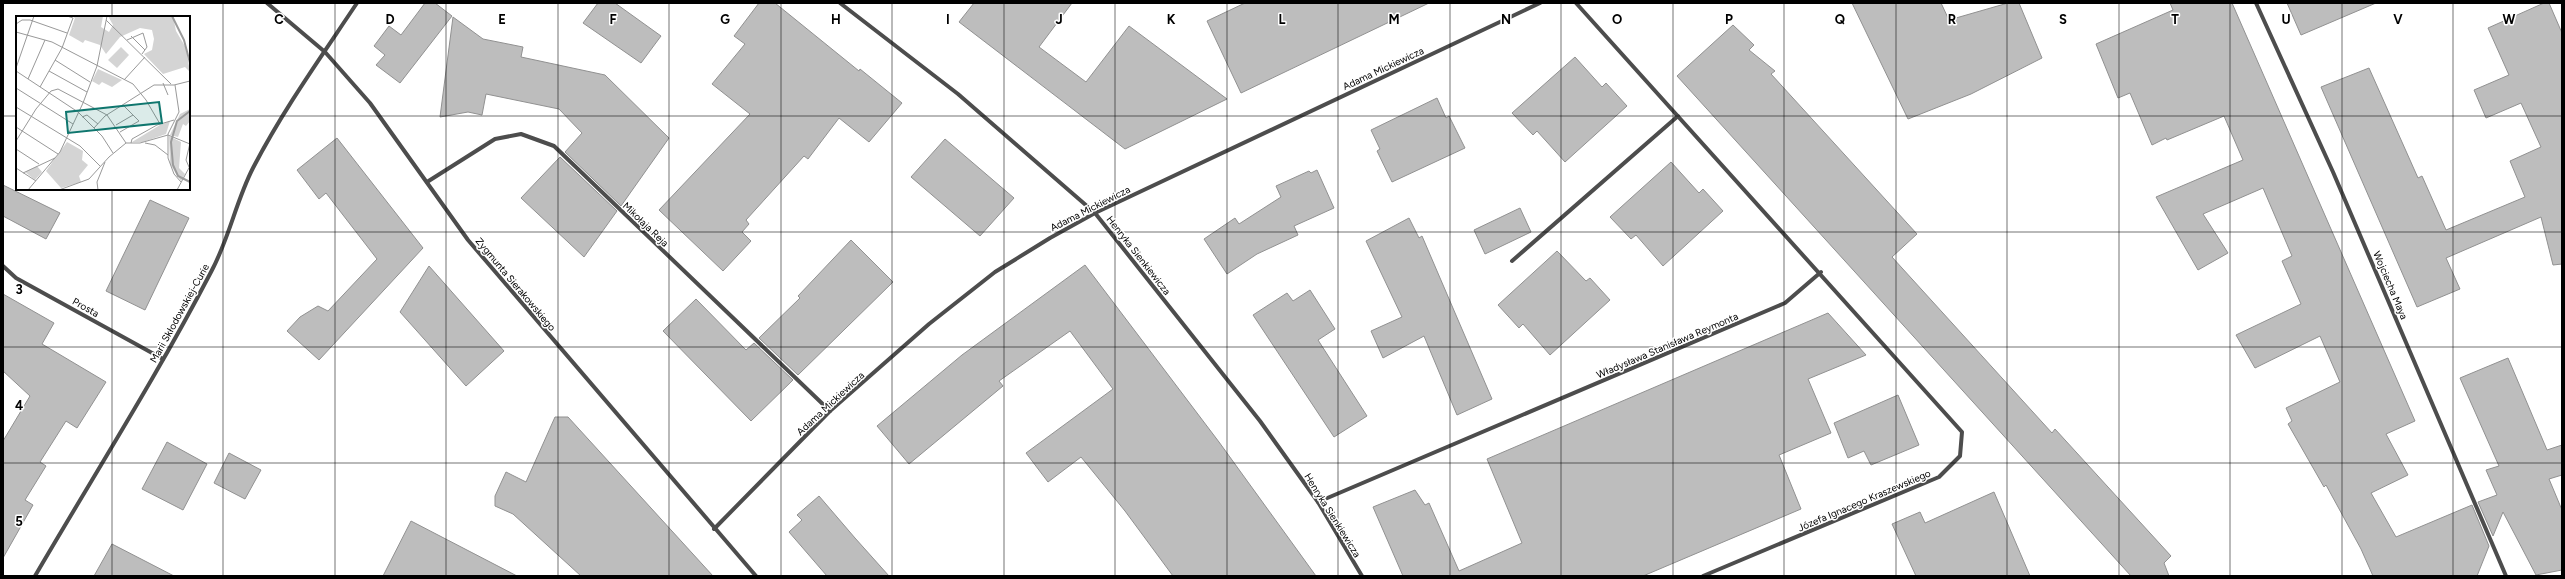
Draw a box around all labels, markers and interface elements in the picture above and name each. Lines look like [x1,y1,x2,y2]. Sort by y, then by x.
text: C [274,12,284,27]
text: D [385,12,395,27]
text: E [498,12,506,27]
text: F [609,12,617,27]
text: G [720,12,730,27]
text: H [831,12,841,27]
text: I [946,12,950,27]
text: J [1055,12,1063,27]
text: K [1167,12,1176,27]
text: L [1279,12,1286,27]
text: M [1388,12,1400,27]
text: N [1501,12,1511,27]
text: O [1612,12,1622,27]
text: P [1725,12,1733,27]
text: Q [1835,12,1845,27]
text: R [1948,12,1957,27]
text: S [2059,12,2067,27]
text: T [2171,12,2179,27]
text: U [2281,12,2291,27]
text: V [2393,12,2403,27]
text: W [2503,12,2516,27]
inset map [16,16,190,190]
street label: Adama Mickiewicza [1341,44,1426,93]
street label: Adama Mickiewicza [1048,183,1132,234]
street label: Mikołaja Reja [620,199,671,250]
street label: Henryka Sienkiewicza [1104,213,1174,298]
street label: Zygmunta Sierakowskiego [473,235,559,334]
street label: Wojciecha Maya [2370,249,2411,321]
street label: Marii Skłodowskiej-Curie [147,261,212,365]
text: 3 [15,282,23,297]
street label: Prosta [70,295,101,320]
street label: Władysława Stanisława Reymonta [1594,310,1740,381]
street label: Adama Mickiewicza [794,369,867,438]
text: 4 [15,398,23,413]
street label: Józefa Ignacego Kraszewskiego [1796,466,1933,534]
street label: Henryka Sienkiewicza [1301,471,1364,560]
text: 5 [15,514,23,529]

